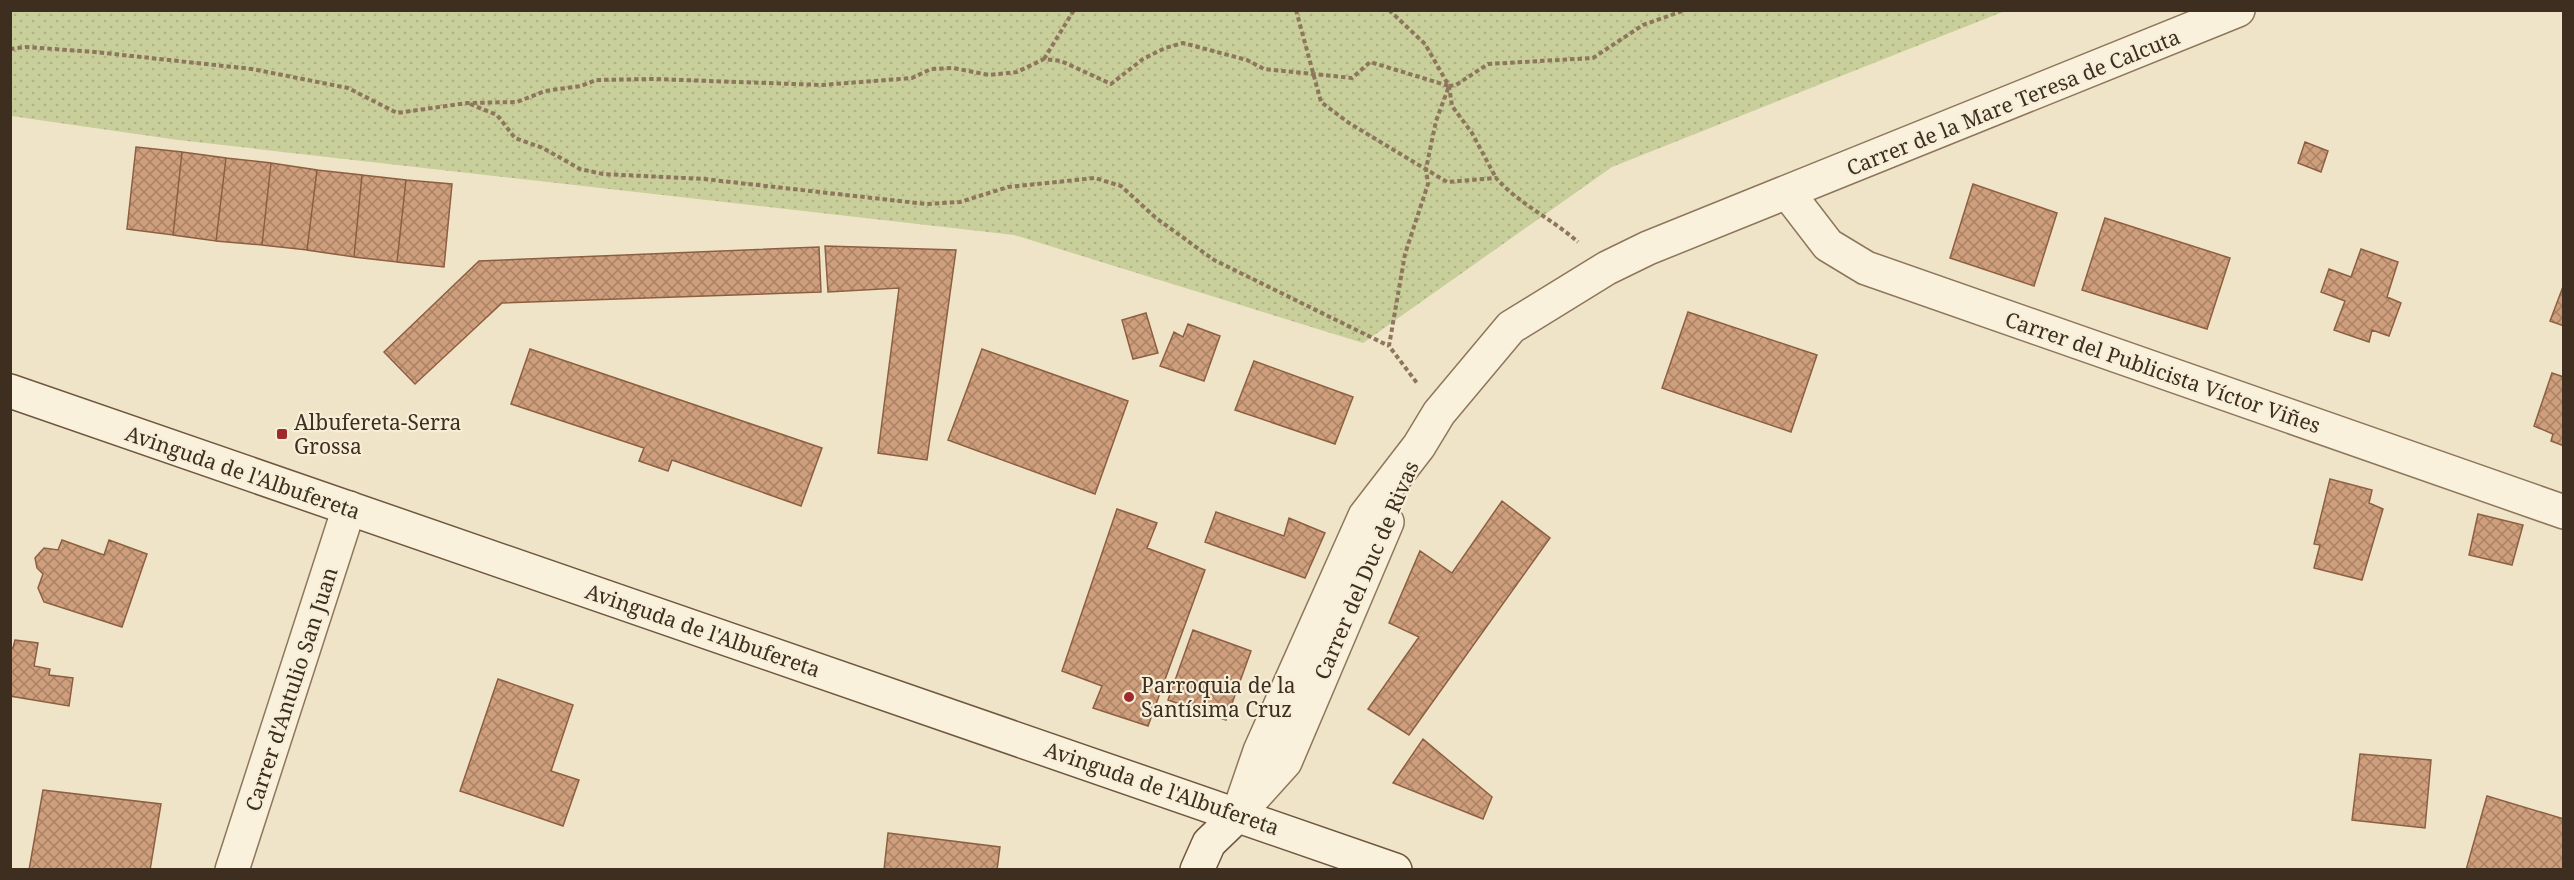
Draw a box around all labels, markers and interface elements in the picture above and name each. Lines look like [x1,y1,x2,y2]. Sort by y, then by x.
street label: Carrer de la Mare Teresa de Calcuta [1842,22,2184,182]
street label: Carrer del Publicista Víctor Viñes [2002,305,2324,439]
place label: Albufereta-Serra Grossa [294,408,461,460]
street label: Avinguda de l'Albufereta [122,419,364,525]
marker: Albufereta-Serra Grossa [275,427,289,441]
street label: Carrer del Duc de Rivas [1307,456,1425,684]
street label: Carrer d'Antulio San Juan [238,563,344,815]
street label: Avinguda de l'Albufereta [582,577,824,683]
place label: Parroquia de la Santísima Cruz [1141,671,1296,723]
marker: Parroquia de la Santísima Cruz [1122,690,1136,704]
street label: Avinguda de l'Albufereta [1041,735,1283,841]

